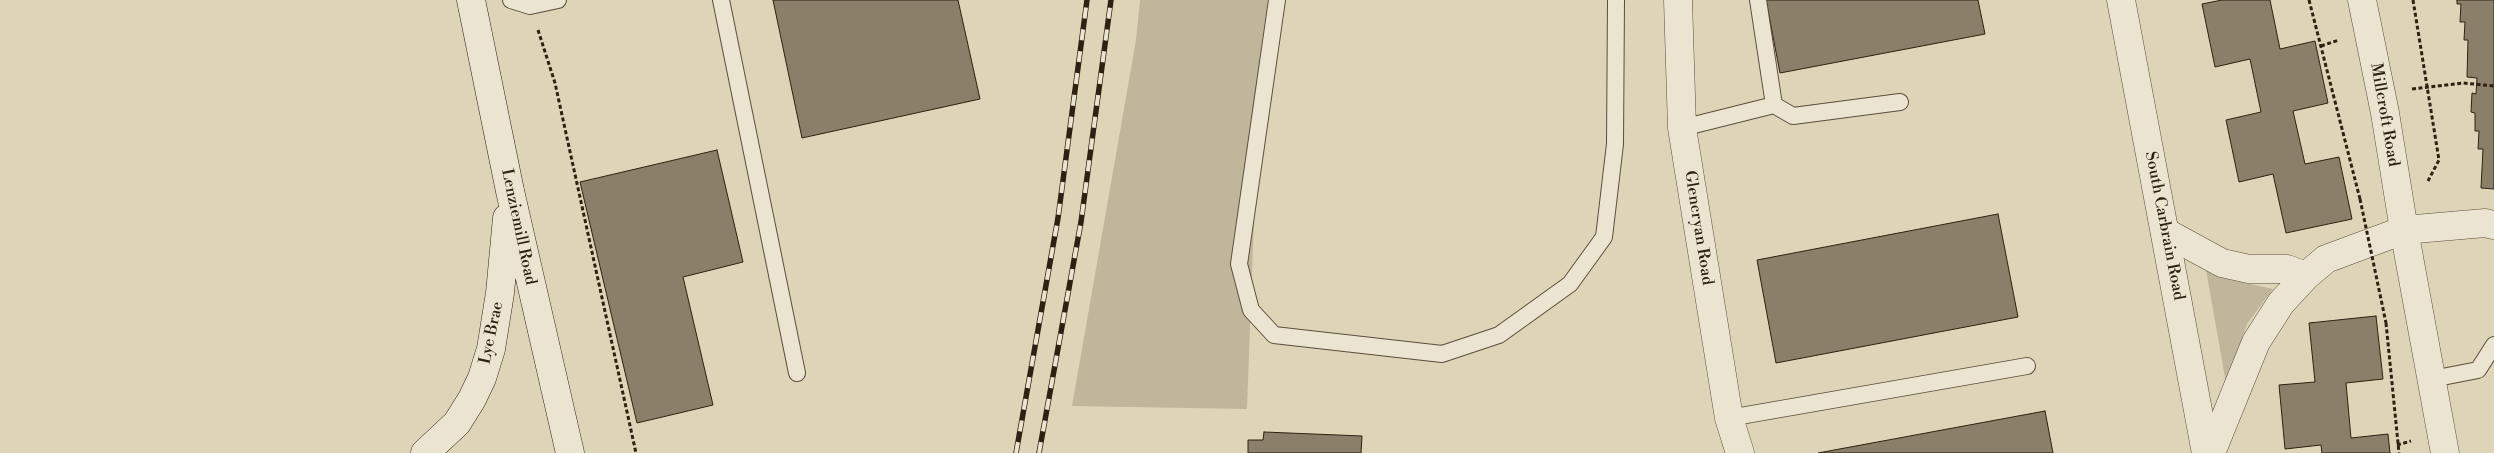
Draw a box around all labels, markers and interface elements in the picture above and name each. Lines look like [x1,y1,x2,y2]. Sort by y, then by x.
street label: Millcroft Road [2365,62,2403,168]
street label: South Carbrain Road [2140,150,2188,302]
street label: Lenziemill Road [496,167,540,287]
street label: Glencryan Road [1679,169,1717,287]
street label: Lye Brae [476,300,508,366]

